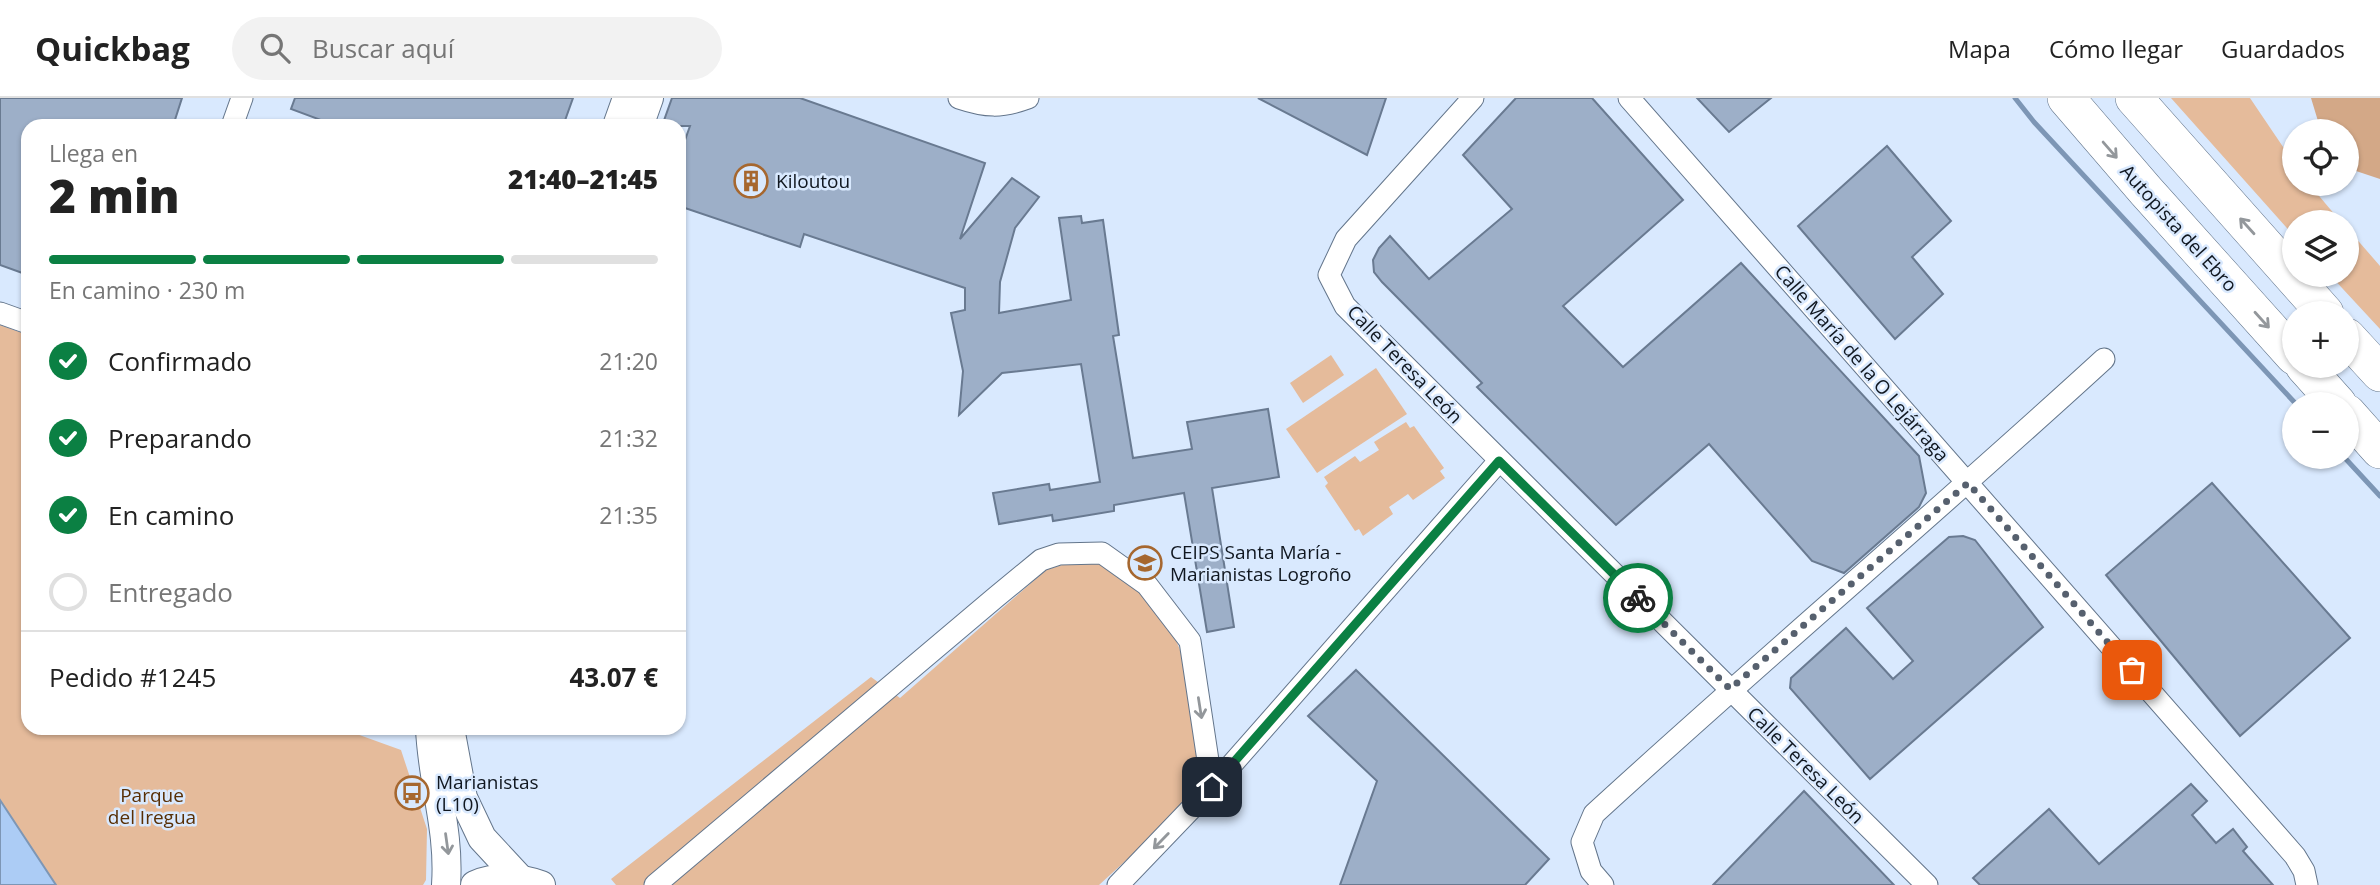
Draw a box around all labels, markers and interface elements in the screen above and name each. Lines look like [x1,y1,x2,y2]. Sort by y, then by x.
search box [232,17,722,80]
text: Quickbag [35,26,190,71]
icon: search [256,29,294,67]
text: Buscar aquí [312,30,454,66]
text: Mapa [1948,32,2011,65]
text: Cómo llegar [2049,32,2183,65]
text: Guardados [2221,32,2345,65]
map controls [2282,119,2359,469]
button: locate [2282,119,2359,196]
text: Llega en [49,137,138,169]
one-way arrow [2102,141,2118,159]
street label: Autopista del Ebro [2115,159,2243,297]
text: 21:40–21:45 [508,161,658,197]
building icon: Kiloutou [732,162,770,200]
text: 2 min [49,164,180,226]
place label: Kiloutou [776,168,850,194]
button: layers [2282,210,2359,287]
one-way arrow [2239,217,2255,235]
street label: Calle María de la O Lejárraga [1769,259,1955,467]
text: En camino · 230 m [49,274,245,306]
street label: Calle Teresa León [1342,299,1468,429]
button: + [2282,301,2359,378]
one-way arrow [2253,311,2270,328]
icon: check [49,342,87,380]
text: Confirmado [108,343,252,379]
text: 21:20 [599,345,658,377]
button: − [2282,392,2359,469]
icon: check [49,419,87,457]
text: Preparando [108,420,252,456]
text: 21:32 [599,422,658,454]
icon: check [49,496,87,534]
text: En camino [108,497,234,533]
text: 21:35 [599,499,658,531]
place label: CEIPS Santa María - Marianistas Logroño [1170,539,1352,587]
school or university icon: CEIPS Santa María - Marianistas Logroño [1126,544,1164,582]
courier [1603,563,1673,633]
text: Entregado [108,574,233,610]
icon: bike [1619,579,1657,617]
pin [2102,640,2162,700]
icon: bag [2113,651,2151,689]
text: Pedido #1245 [49,659,216,695]
text: 43.07 € [570,659,658,695]
one-way arrow [1194,696,1207,719]
street label: Calle Teresa León [1742,701,1870,829]
pin [1182,757,1242,817]
icon: home [1193,768,1231,806]
place label: Marianistas (L10) [436,769,539,817]
bus stop icon: Marianistas (L10) [393,774,431,812]
park label: Parque del Iregua [108,782,196,830]
one-way arrow [440,832,453,855]
one-way arrow [1153,832,1170,849]

